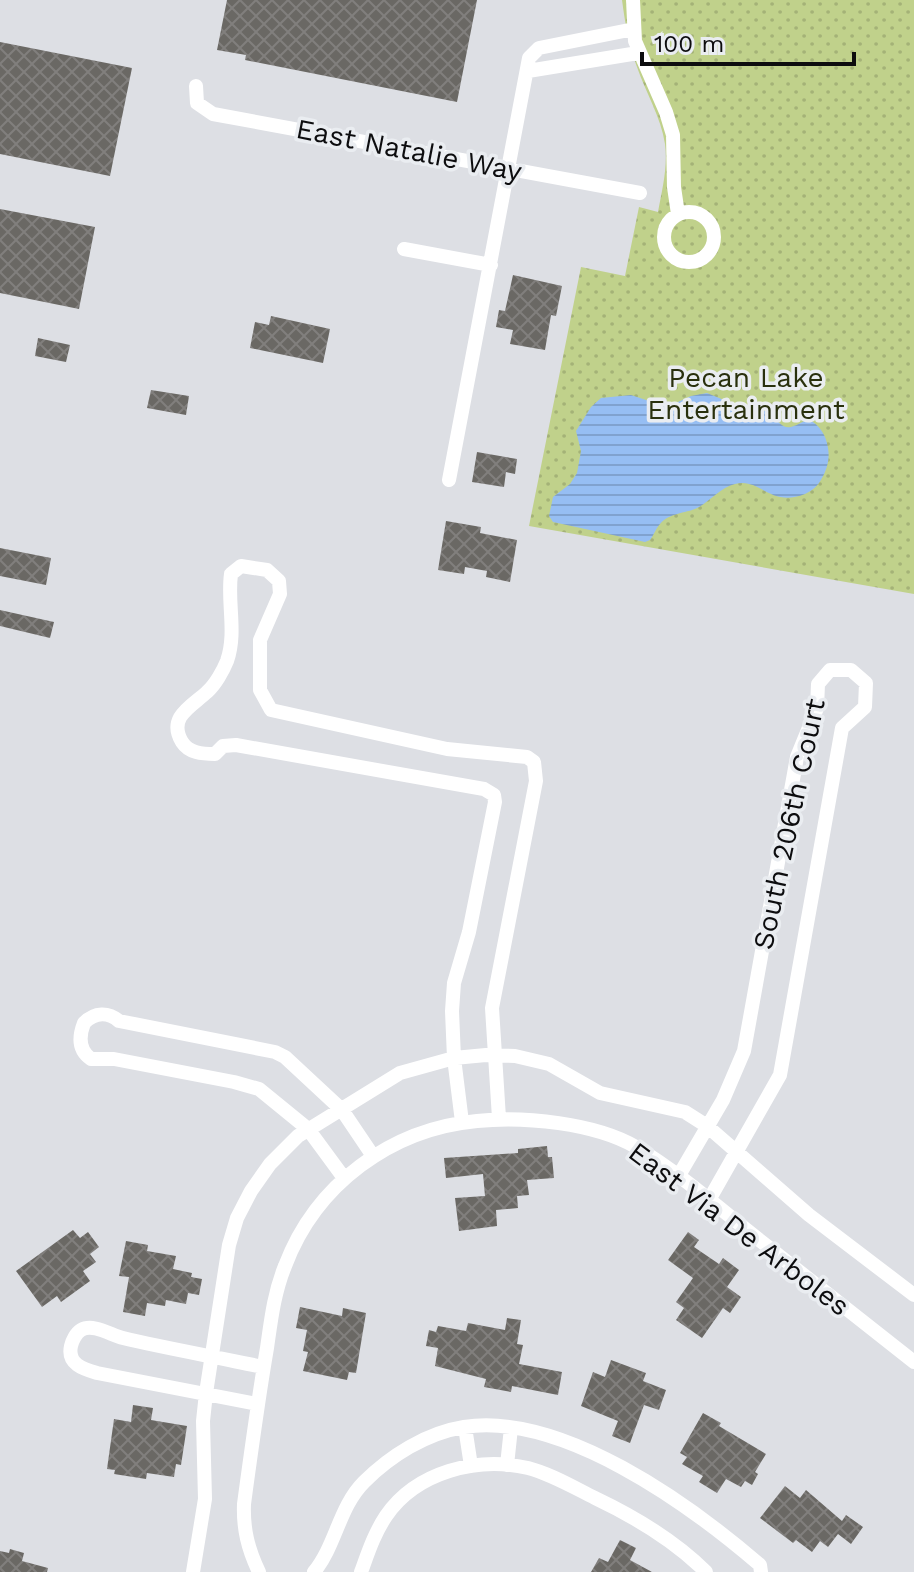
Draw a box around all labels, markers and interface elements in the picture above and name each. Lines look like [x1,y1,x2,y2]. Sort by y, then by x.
scale bar [642,16,854,66]
text: 100 m [654,30,724,58]
street label: East Natalie Way [293,112,525,188]
park label: Pecan Lake Entertainment [647,361,845,426]
street label: South 206th Court [746,695,832,952]
street label: East Via De Arboles [622,1135,856,1323]

